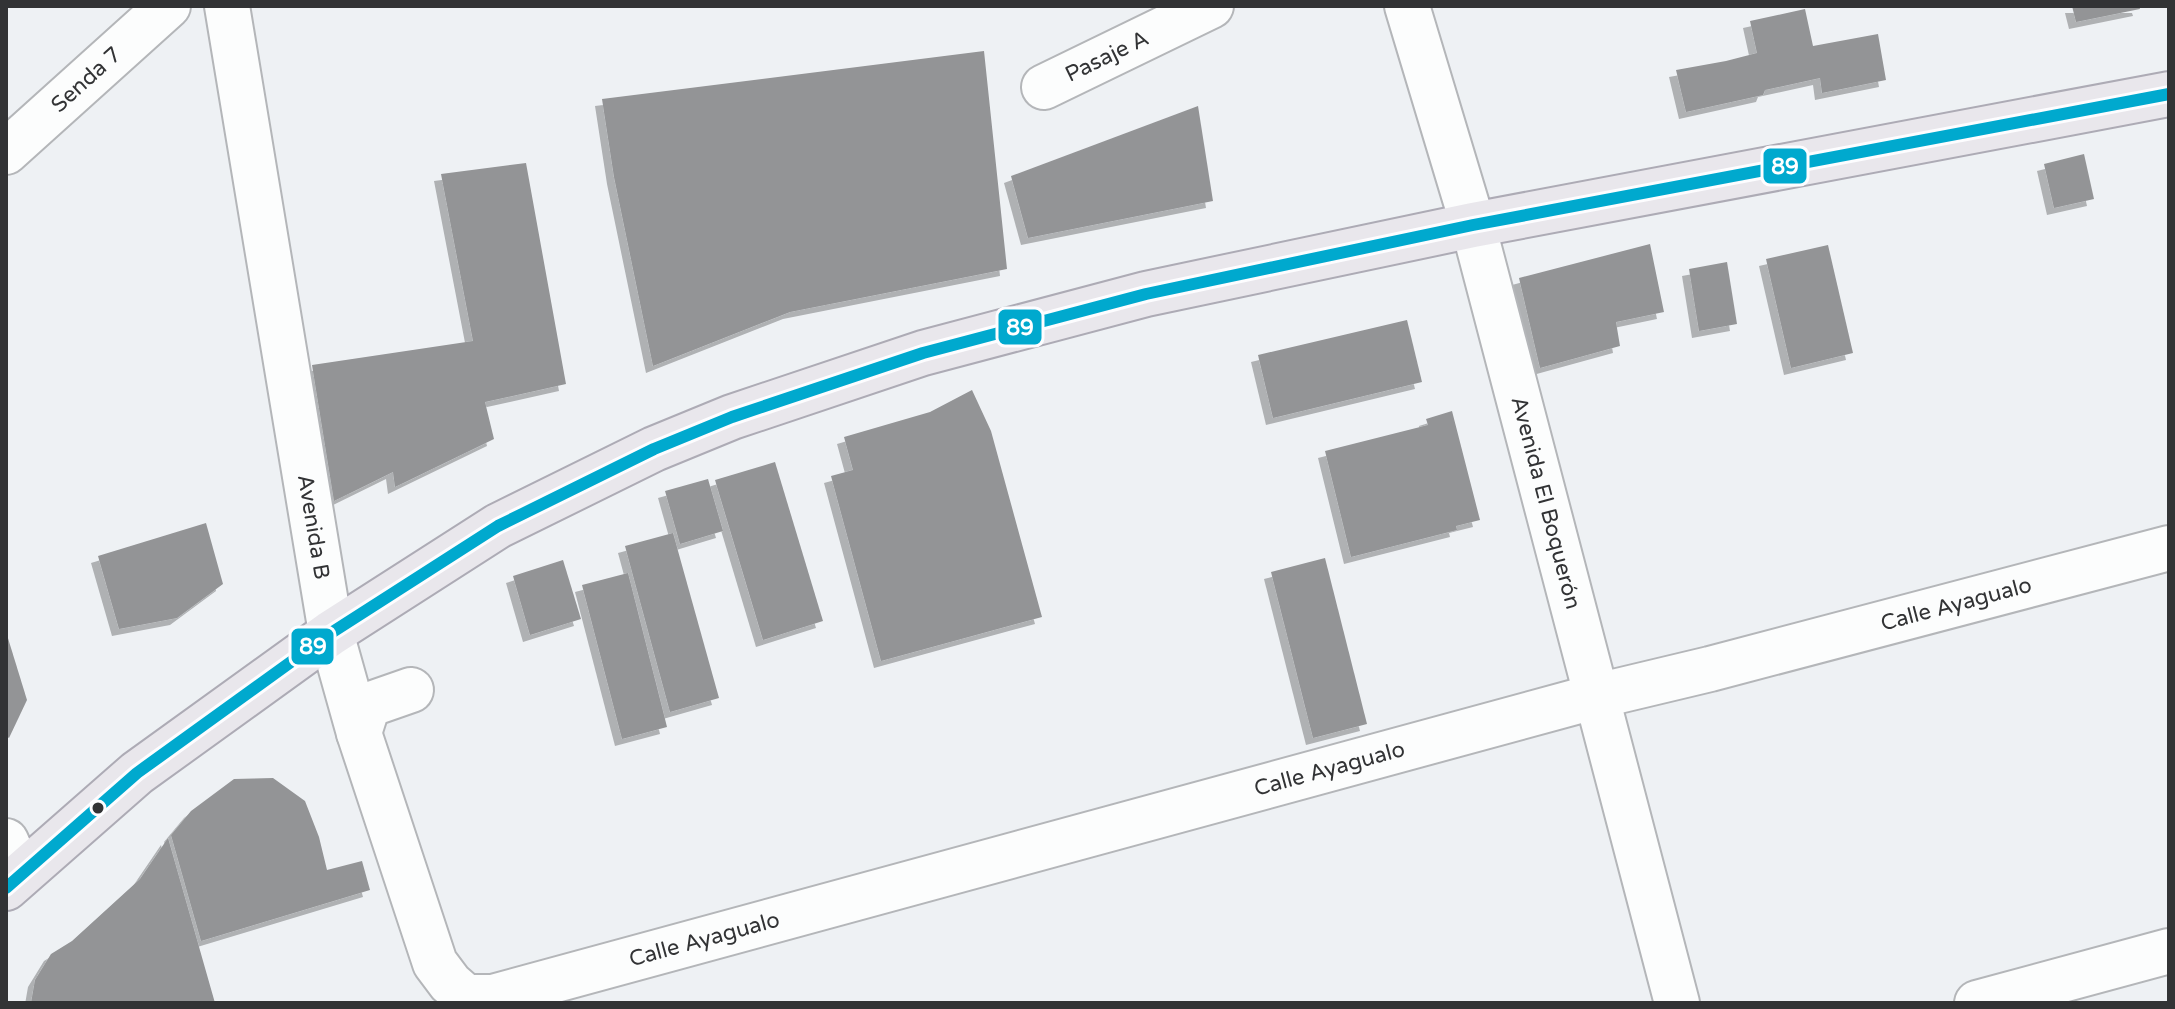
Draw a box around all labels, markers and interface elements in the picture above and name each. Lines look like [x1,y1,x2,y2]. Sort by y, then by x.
street label: Pasaje A [1061,25,1153,88]
street label: Senda 7 [46,42,127,118]
line badge: 89 [1762,147,1808,185]
text: 89 [1771,154,1799,180]
line badge: 89 [997,308,1043,346]
text: 89 [1006,315,1034,341]
street label: Avenida El Boquerón [1506,394,1586,612]
street label: Avenida B [292,473,335,581]
street label: Calle Ayagualo [1878,572,2034,636]
line badge: 89 [290,627,335,666]
text: 89 [299,634,327,660]
street label: Calle Ayagualo [1251,736,1408,802]
unlabelled marker [90,800,106,816]
street label: Calle Ayagualo [626,906,783,972]

